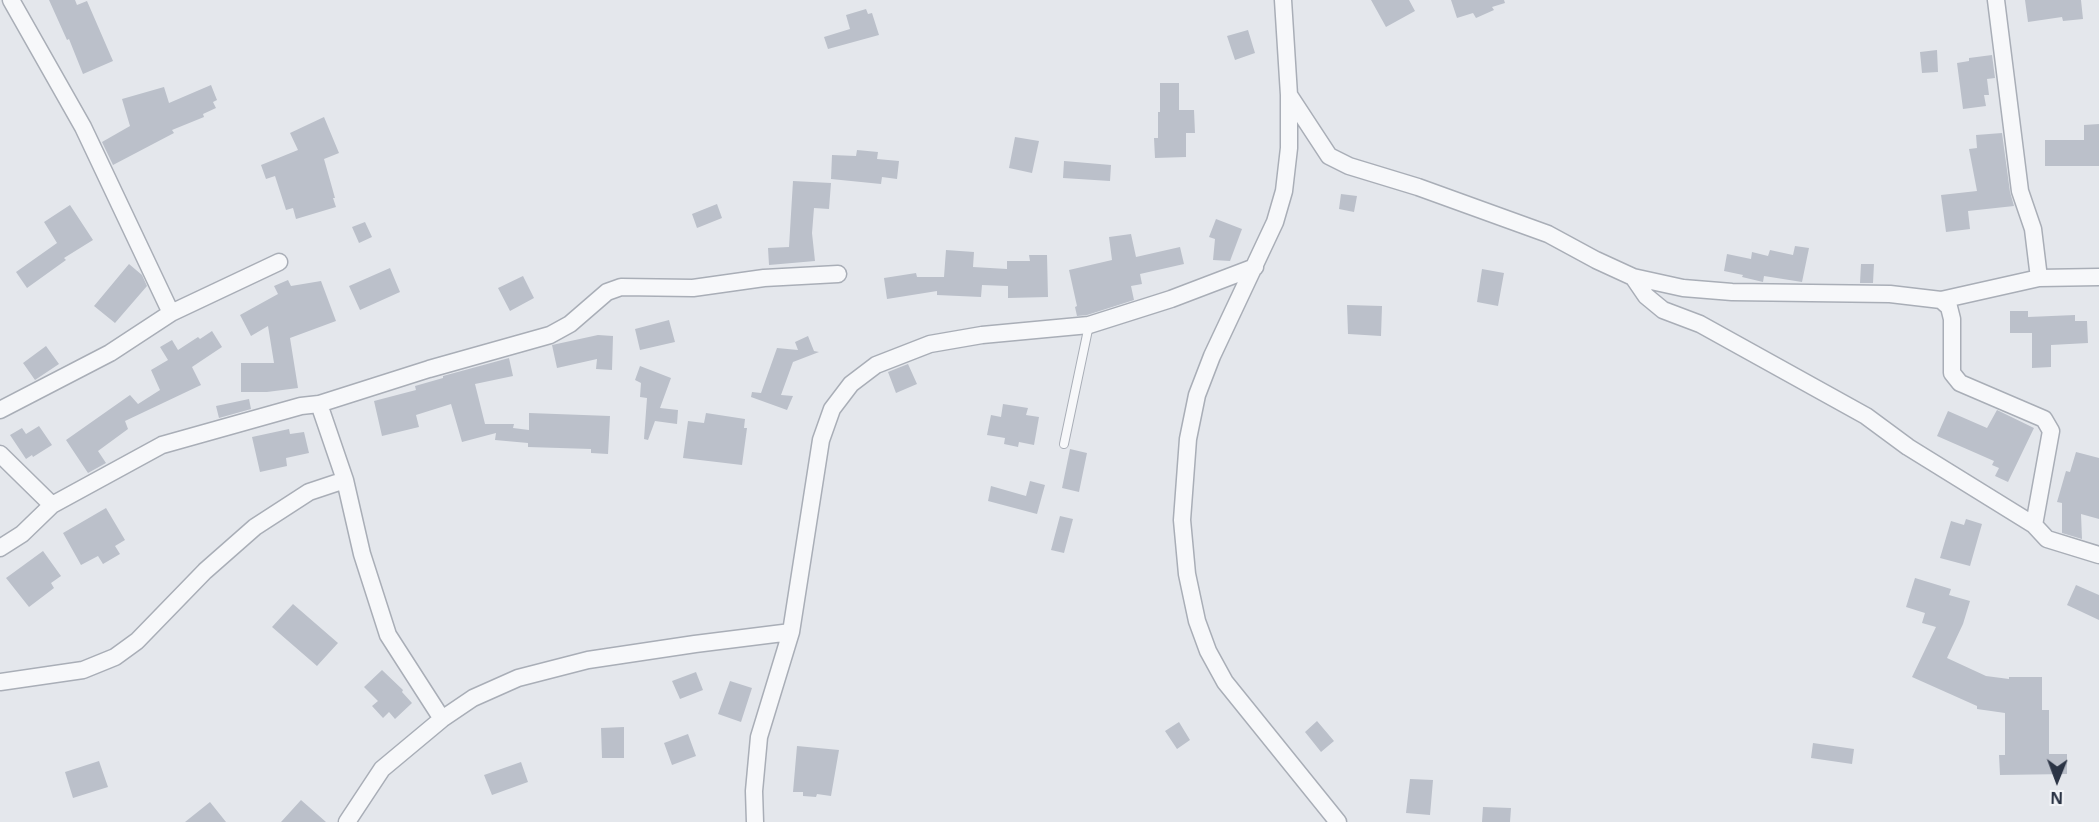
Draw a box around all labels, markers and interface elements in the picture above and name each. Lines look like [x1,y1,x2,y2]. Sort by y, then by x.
north arrow [2027,750,2087,810]
text: N [2050,787,2063,809]

